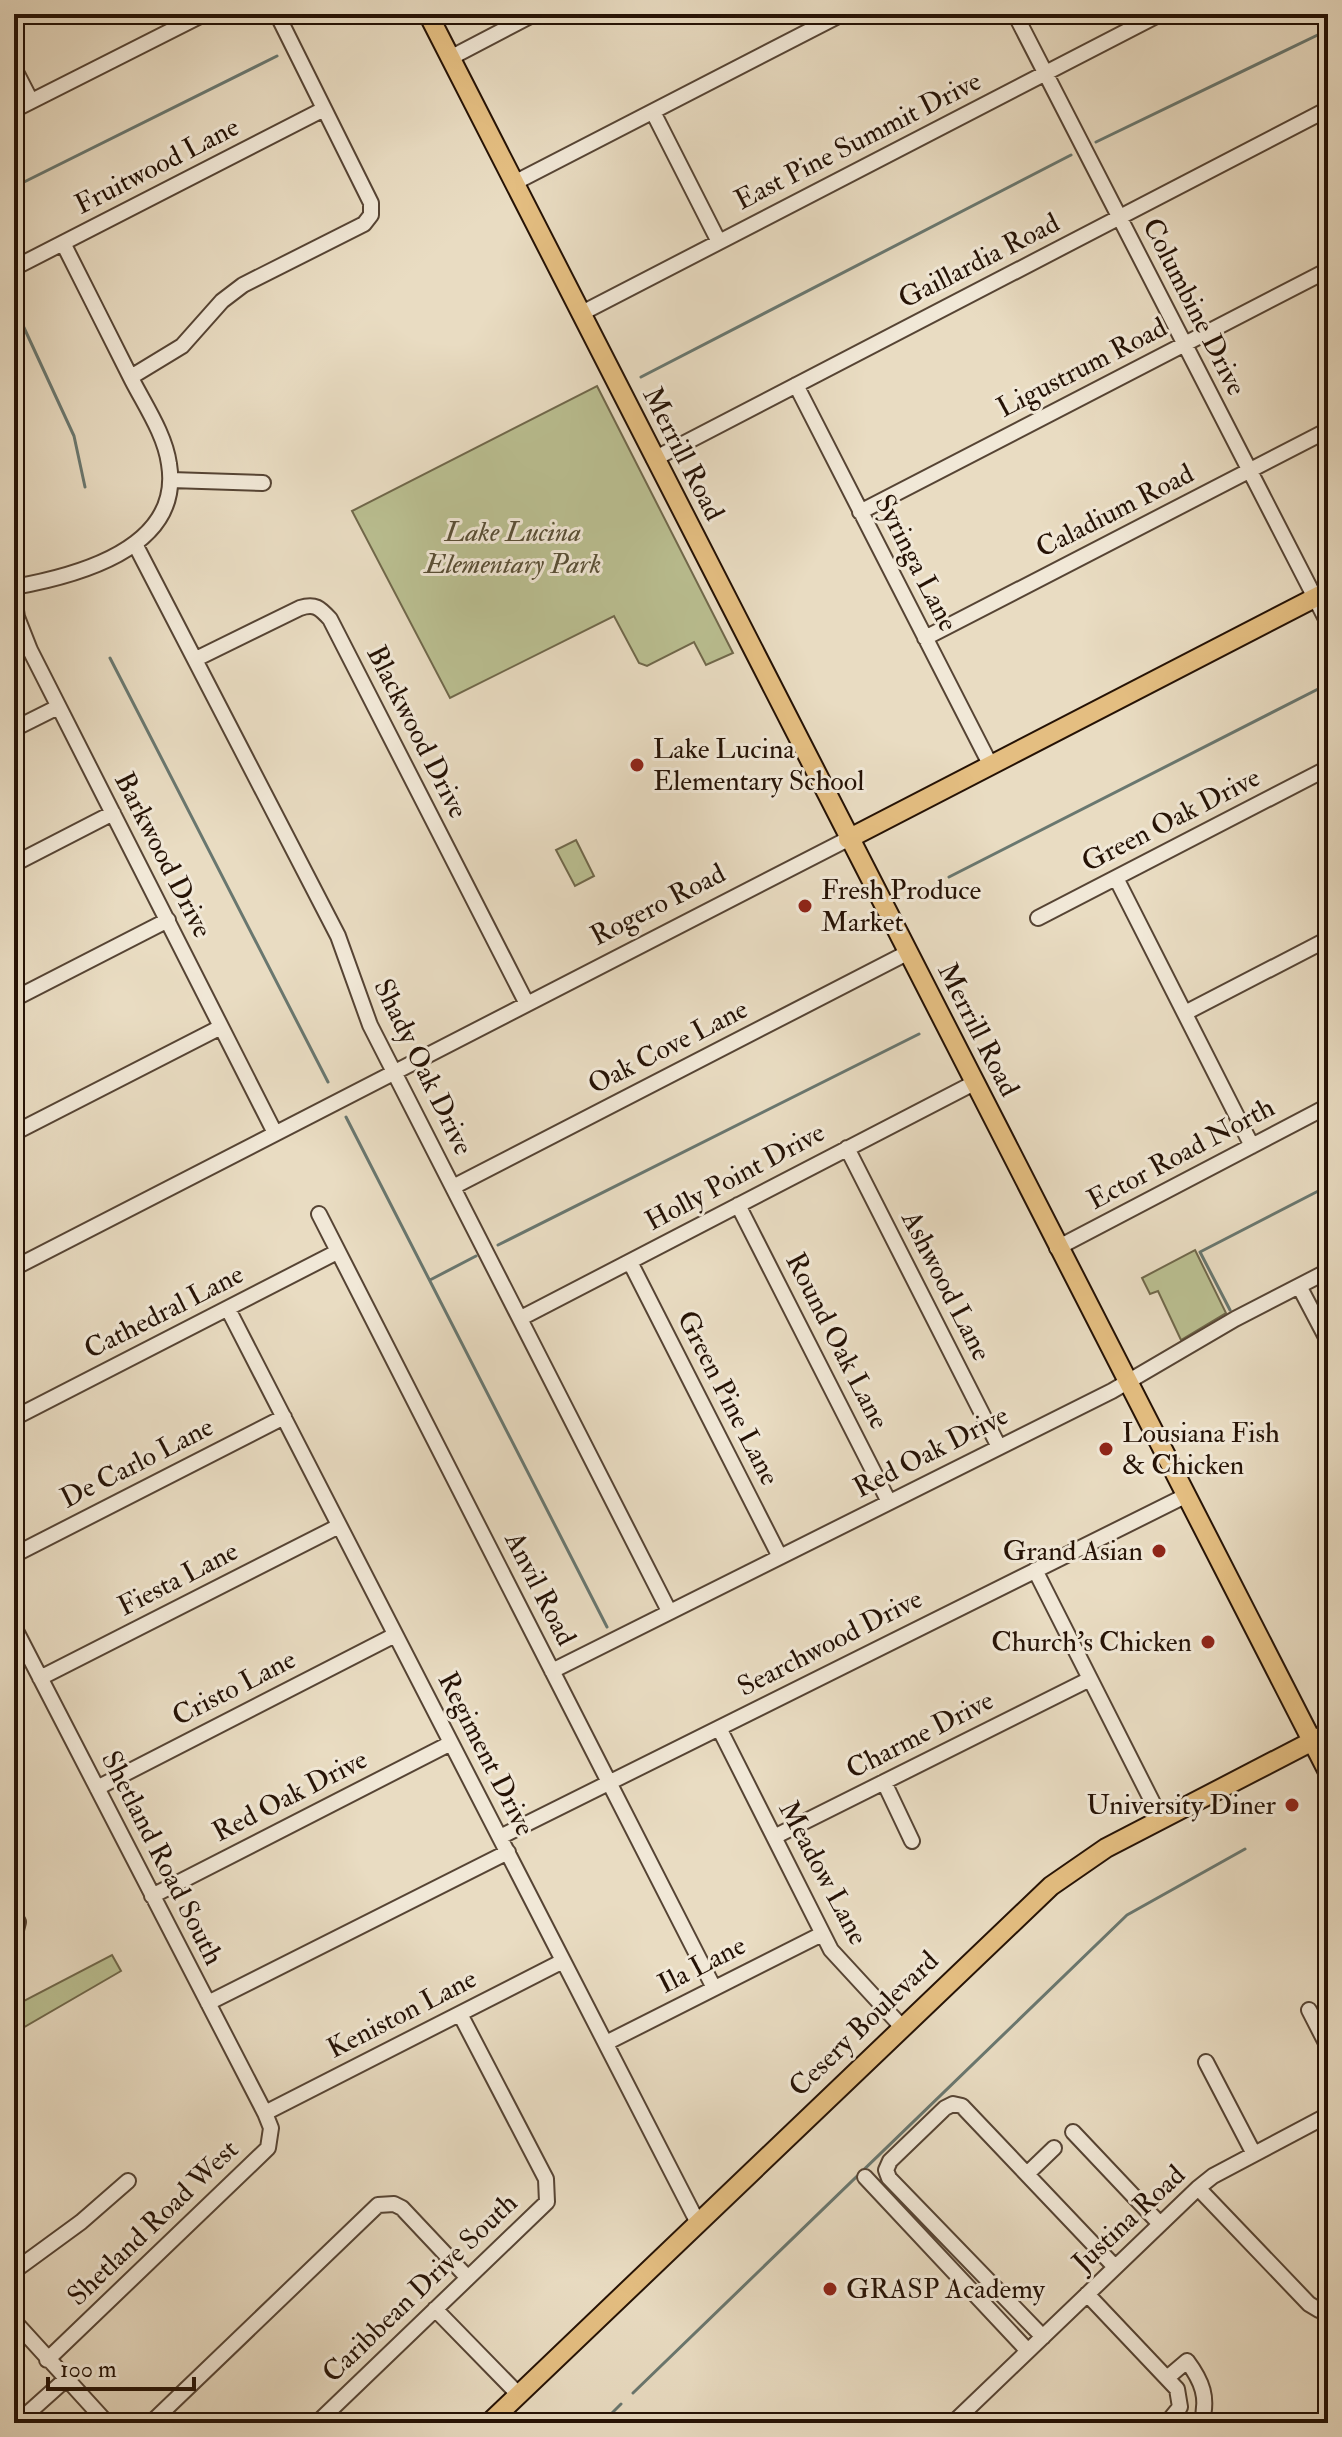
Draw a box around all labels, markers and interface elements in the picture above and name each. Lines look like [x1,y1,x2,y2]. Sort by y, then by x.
street label: East Pine Summit Drive [729,64,987,218]
street label: Fruitwood Lane [69,109,245,222]
street label: Gaillardia Road [893,205,1065,316]
street label: Columbine Drive [1134,213,1254,402]
street label: Ligustrum Road [991,310,1173,426]
street label: Merrill Road [634,381,732,527]
street label: Caladium Road [1030,456,1200,566]
street label: Syringa Lane [867,489,966,638]
park label: Lake Lucina Elementary Park [423,515,601,582]
street label: Blackwood Drive [358,640,476,824]
place label: Lake Lucina Elementary School [653,732,864,799]
marker: Lake Lucina Elementary School [628,756,646,774]
street label: Green Oak Drive [1076,760,1266,880]
street label: Barkwood Drive [106,766,220,944]
street label: Rogero Road [585,856,732,954]
place label: Fresh Produce Market [821,873,982,940]
marker: Fresh Produce Market [796,897,814,915]
street label: Merrill Road [929,957,1027,1103]
street label: Shady Oak Drive [365,973,481,1161]
street label: Oak Cove Lane [582,992,754,1102]
street label: Ector Road North [1082,1090,1281,1218]
street label: Holly Point Drive [639,1115,831,1239]
street label: Ashwood Lane [893,1204,999,1367]
street label: Round Oak Lane [778,1247,897,1435]
street label: Cathedral Lane [78,1257,250,1367]
street label: Green Pine Lane [669,1305,787,1491]
street label: Red Oak Drive [848,1398,1014,1506]
street label: De Carlo Lane [55,1409,220,1516]
place label: Lousiana Fish & Chicken [1122,1416,1280,1483]
marker: Lousiana Fish & Chicken [1097,1440,1115,1458]
street label: Anvil Road [496,1525,584,1652]
street label: Fiesta Lane [112,1534,244,1624]
place label: Grand Asian [1003,1534,1143,1569]
marker: Grand Asian [1150,1542,1168,1560]
street label: Searchwood Drive [732,1581,928,1705]
place label: Church's Chicken [991,1625,1192,1660]
marker: Church's Chicken [1199,1633,1217,1651]
street label: Cristo Lane [166,1642,302,1734]
street label: Regiment Drive [430,1666,542,1842]
street label: Charme Drive [841,1683,1000,1787]
street label: Red Oak Drive [207,1742,373,1850]
street label: Shetland Road South [93,1745,231,1971]
place label: University Diner [1086,1788,1277,1823]
street label: Meadow Lane [770,1795,876,1951]
marker: University Diner [1283,1796,1301,1814]
street label: Ila Lane [652,1928,752,2002]
street label: Cesery Boulevard [782,1944,946,2104]
street label: Keniston Lane [321,1961,483,2067]
street label: Shetland Road West [60,2132,246,2314]
street label: Justina Road [1064,2158,1193,2281]
street label: Caribbean Drive South [315,2186,525,2390]
place label: GRASP Academy [846,2272,1046,2307]
marker: GRASP Academy [821,2280,839,2298]
scale bar [48,2341,194,2391]
text: 100 m [60,2354,117,2385]

